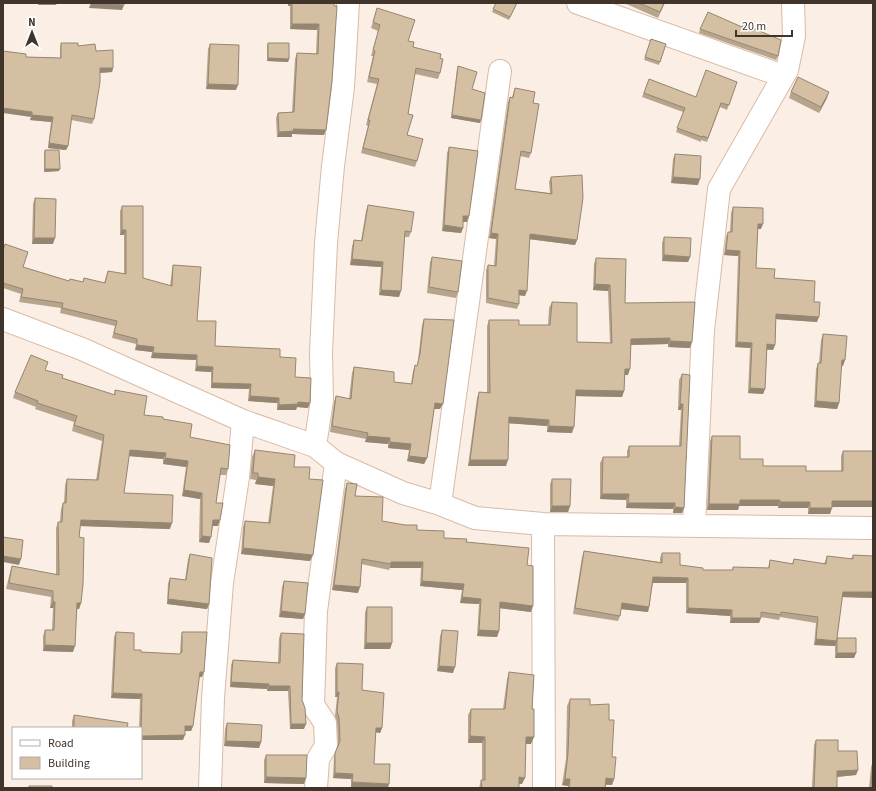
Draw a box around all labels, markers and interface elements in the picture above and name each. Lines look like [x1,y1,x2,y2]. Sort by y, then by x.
north arrow [12,12,52,52]
scale bar [736,12,792,38]
text: N [28,15,36,30]
text: 20 m [742,18,766,35]
legend [12,727,142,779]
text: Road [48,735,74,752]
text: Building [48,755,90,772]

